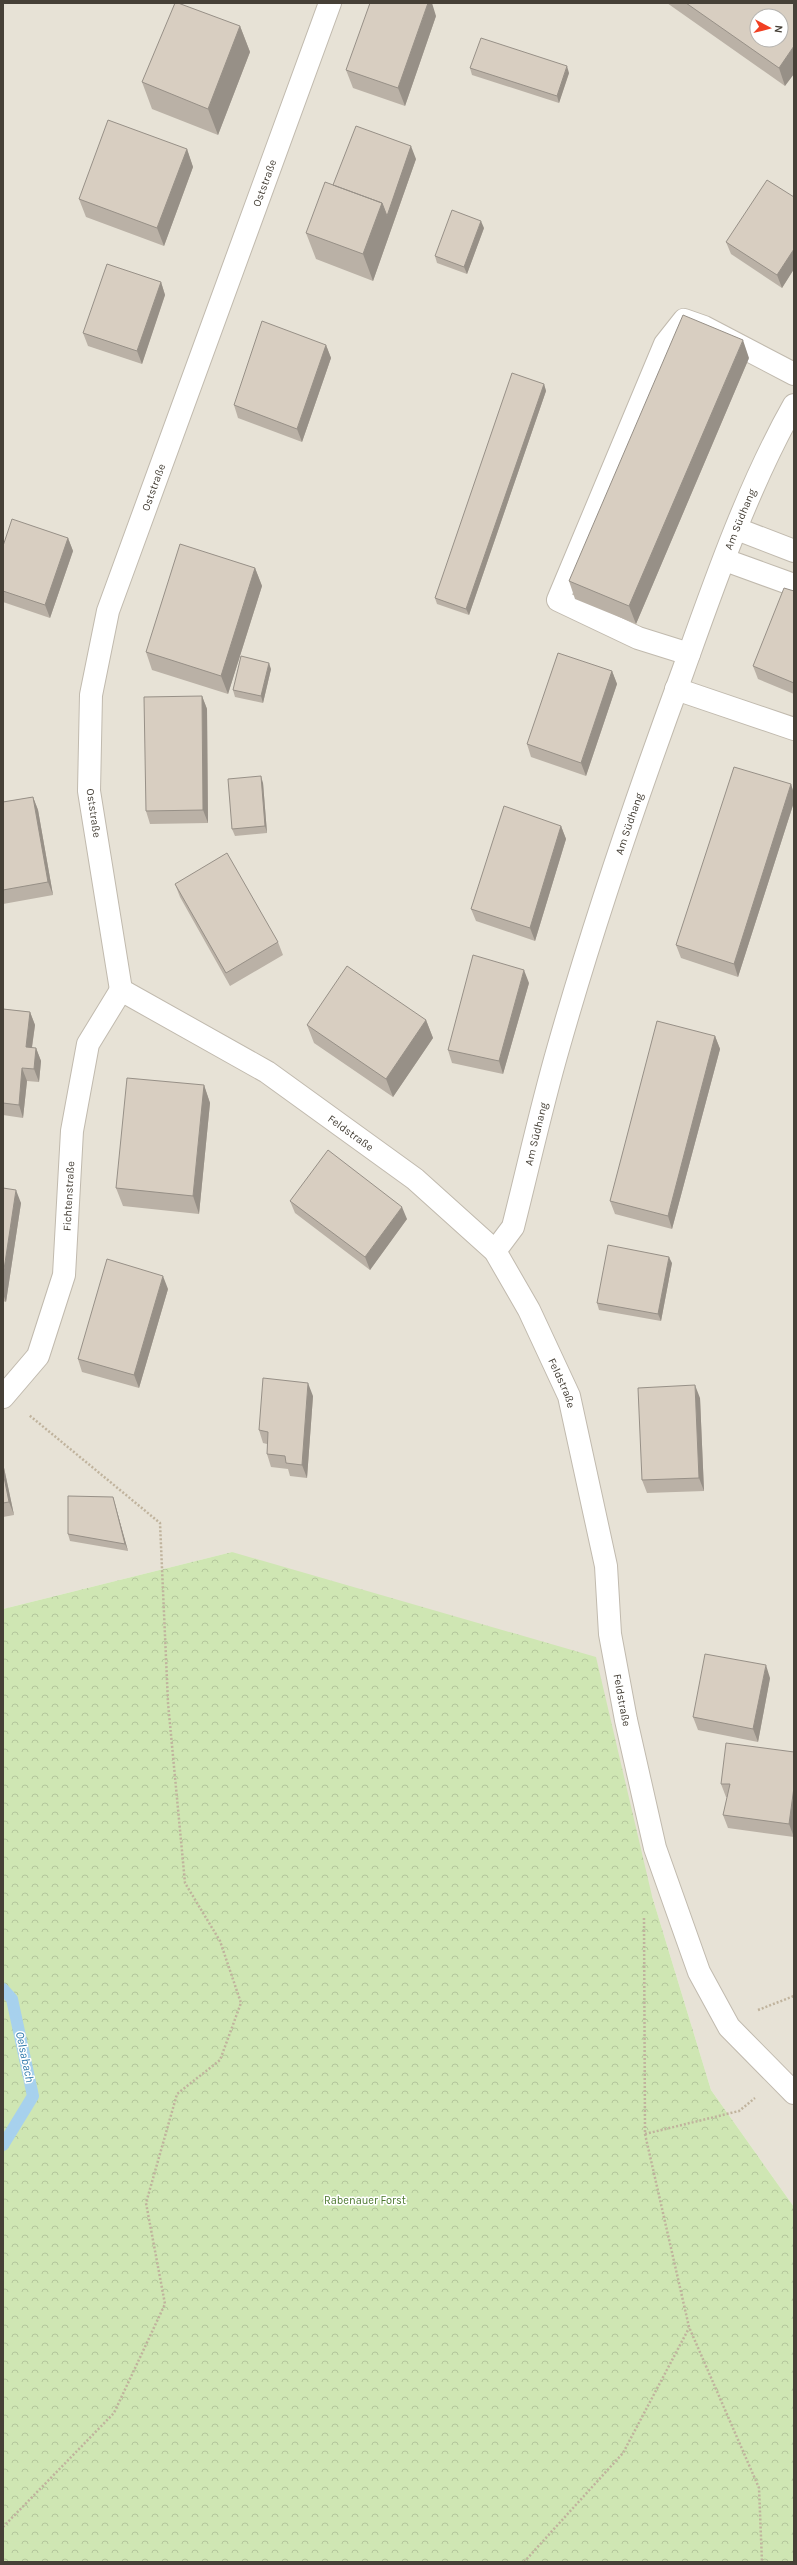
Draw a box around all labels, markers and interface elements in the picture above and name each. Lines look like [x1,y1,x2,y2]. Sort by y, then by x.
north arrow [749,8,789,48]
text: N [771,24,785,34]
street label: Oststraße [250,157,279,209]
street label: Oststraße [139,462,168,513]
street label: Am Südhang [722,486,759,552]
street label: Oststraße [84,788,103,839]
street label: Am Südhang [613,790,646,856]
street label: Am Südhang [522,1100,551,1167]
street label: Feldstraße [325,1112,376,1154]
street label: Fichtenstraße [60,1160,77,1232]
street label: Feldstraße [545,1356,577,1409]
street label: Feldstraße [611,1673,633,1728]
water label: Oelsabach [13,2030,37,2084]
park label: Rabenauer Forst [324,2194,406,2207]

